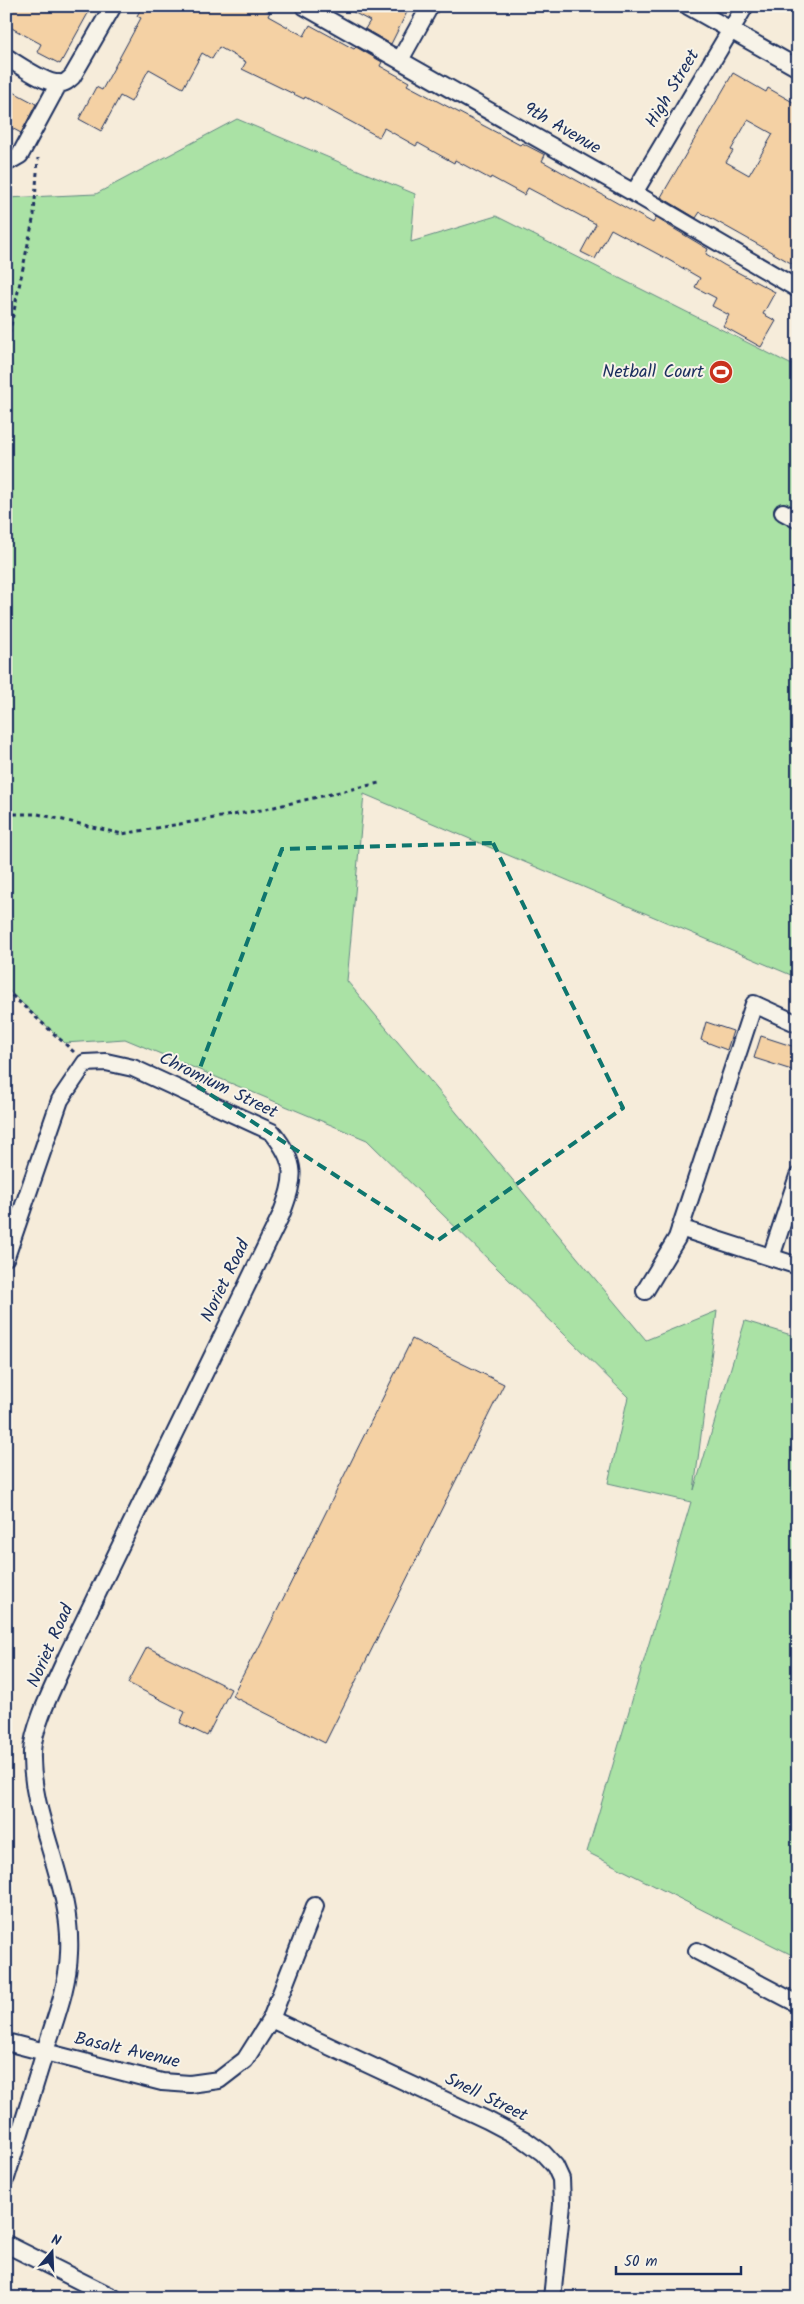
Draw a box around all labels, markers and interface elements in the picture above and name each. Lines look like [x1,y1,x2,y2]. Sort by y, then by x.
street label: High Street [638,43,708,134]
street label: 9th Avenue [518,95,606,163]
place label: Netball Court [602,358,705,387]
sports icon: Netball Court [708,359,734,385]
street label: Chromium Street [154,1045,283,1128]
street label: Noriet Road [193,1234,259,1327]
street label: Noriet Road [20,1599,83,1693]
street label: Basalt Avenue [71,2025,183,2077]
street label: Snell Street [440,2065,533,2131]
north arrow [28,2226,78,2276]
text: N [48,2229,64,2253]
scale bar [616,2244,742,2276]
text: 50 m [624,2250,658,2274]

